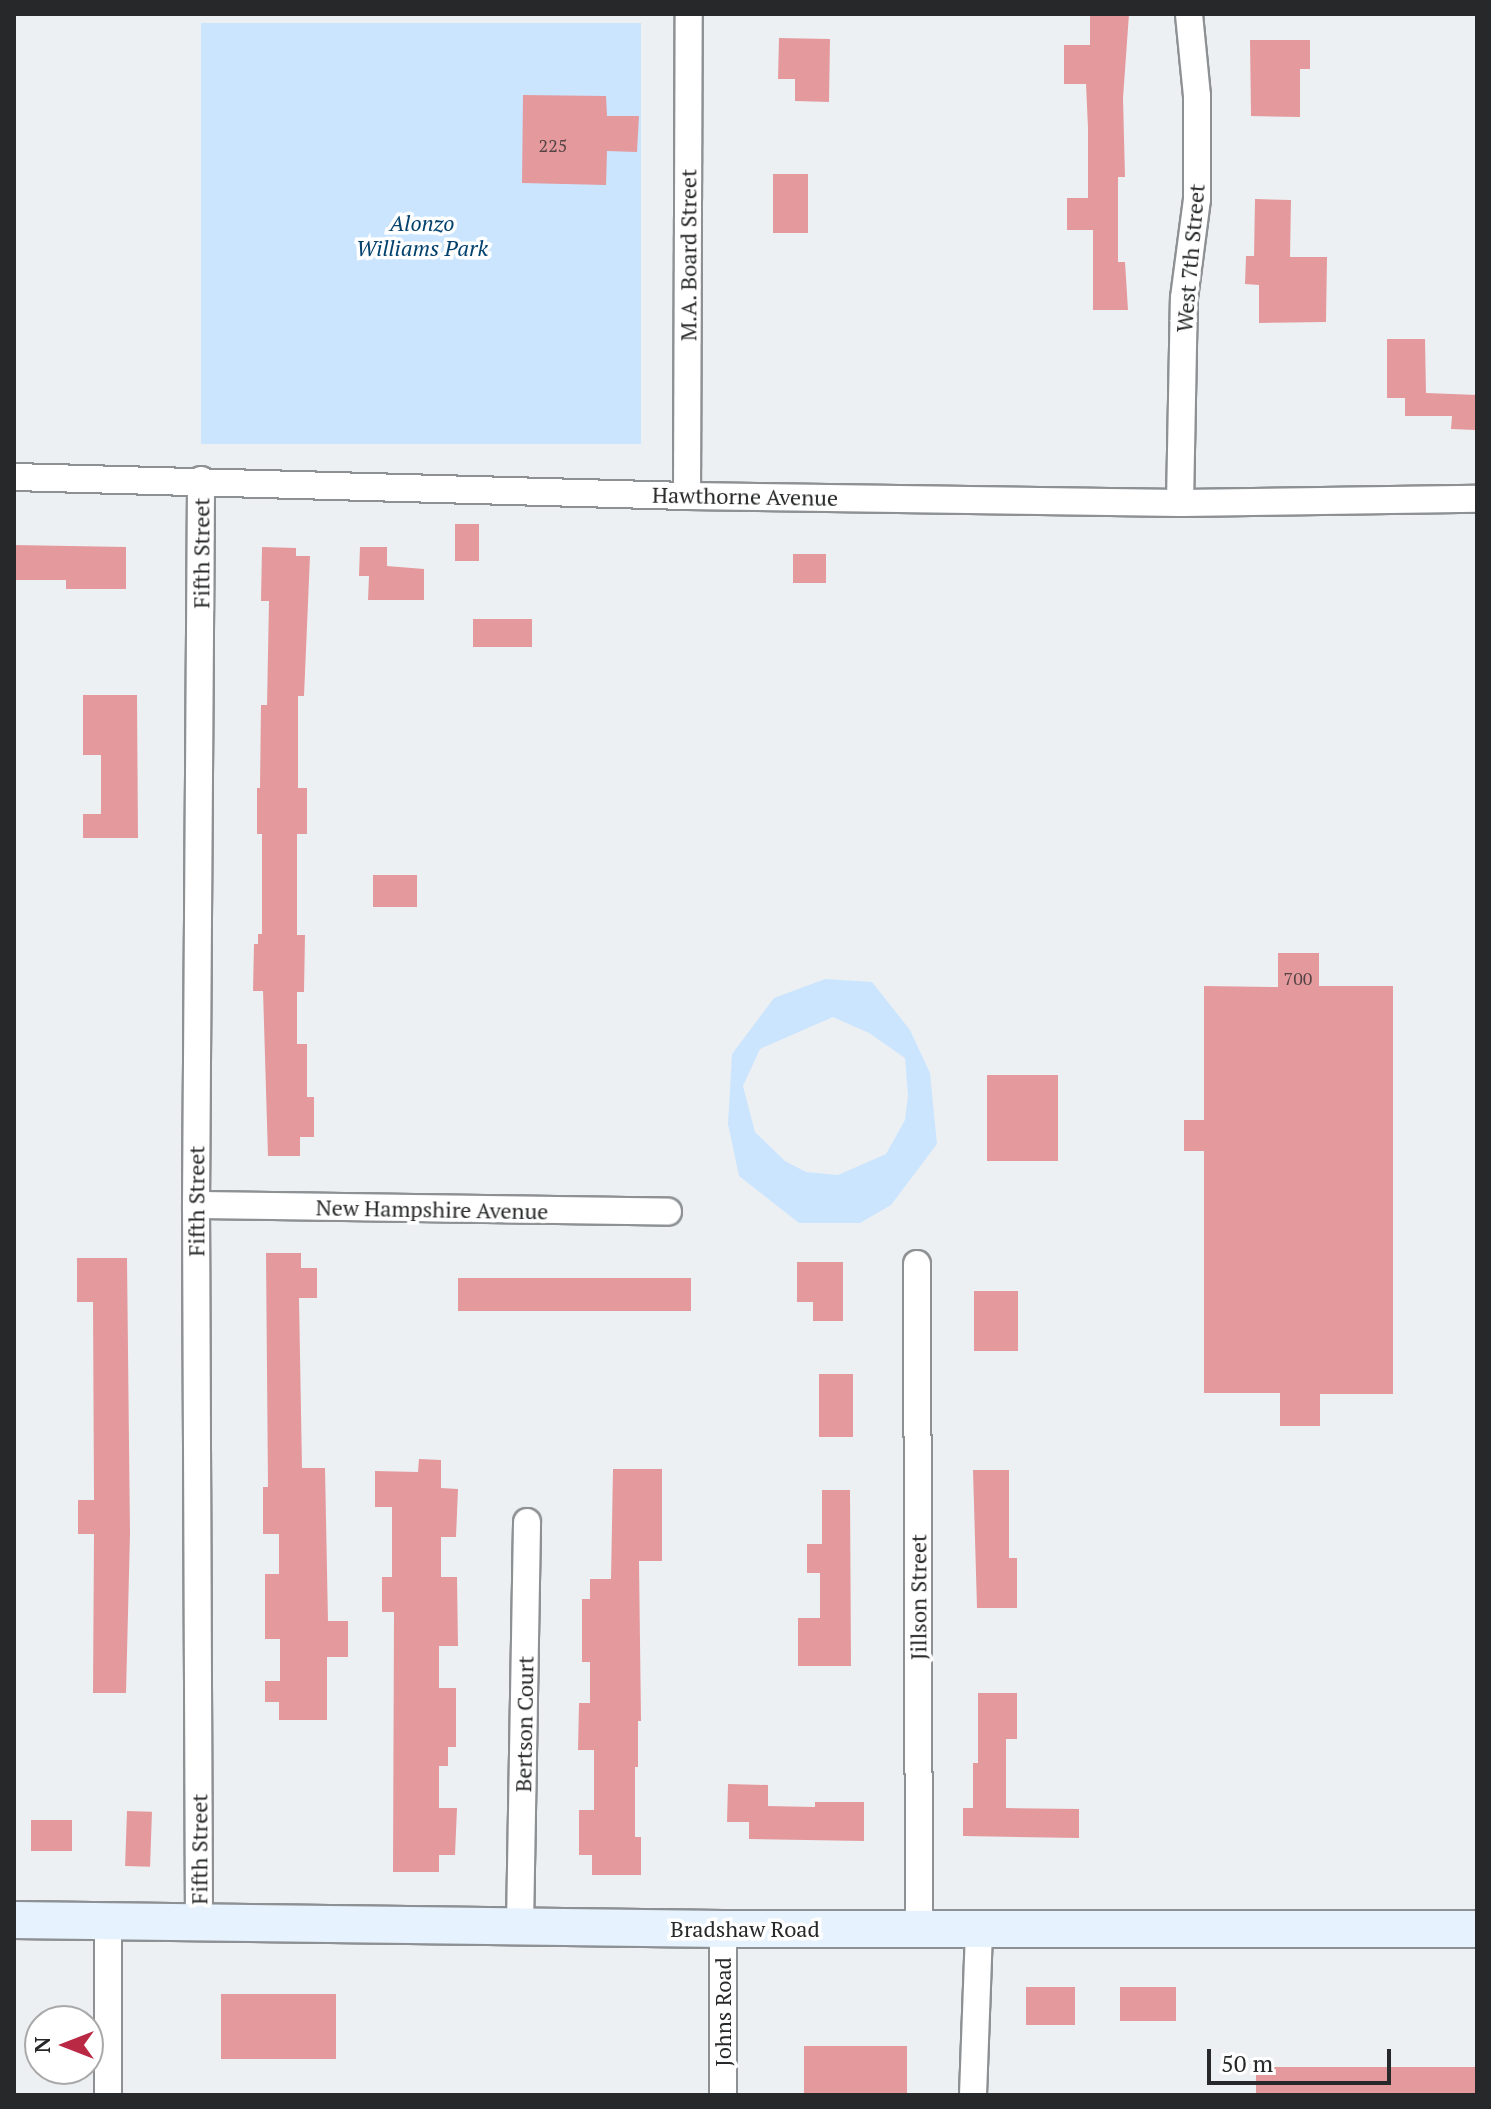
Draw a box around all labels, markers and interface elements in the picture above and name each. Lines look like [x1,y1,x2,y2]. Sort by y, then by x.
house number: 225 [539,134,567,156]
street label: M.A. Board Street [675,168,701,342]
street label: West 7th Street [1170,183,1210,333]
park label: Alonzo Williams Park [356,209,488,260]
street label: Hawthorne Avenue [652,481,838,511]
street label: Fifth Street [188,498,214,608]
house number: 700 [1284,967,1312,989]
street label: Fifth Street [183,1146,209,1256]
street label: New Hampshire Avenue [315,1194,549,1224]
street label: Jillson Street [905,1534,931,1660]
street label: Bertson Court [510,1656,538,1792]
street label: Fifth Street [186,1794,212,1904]
street label: Bradshaw Road [670,1916,820,1942]
street label: Johns Road [710,1957,736,2067]
north arrow [24,2005,104,2085]
scale bar [1211,2033,1395,2083]
text: N [27,2037,56,2053]
text: 50 m [1221,2047,1273,2079]

